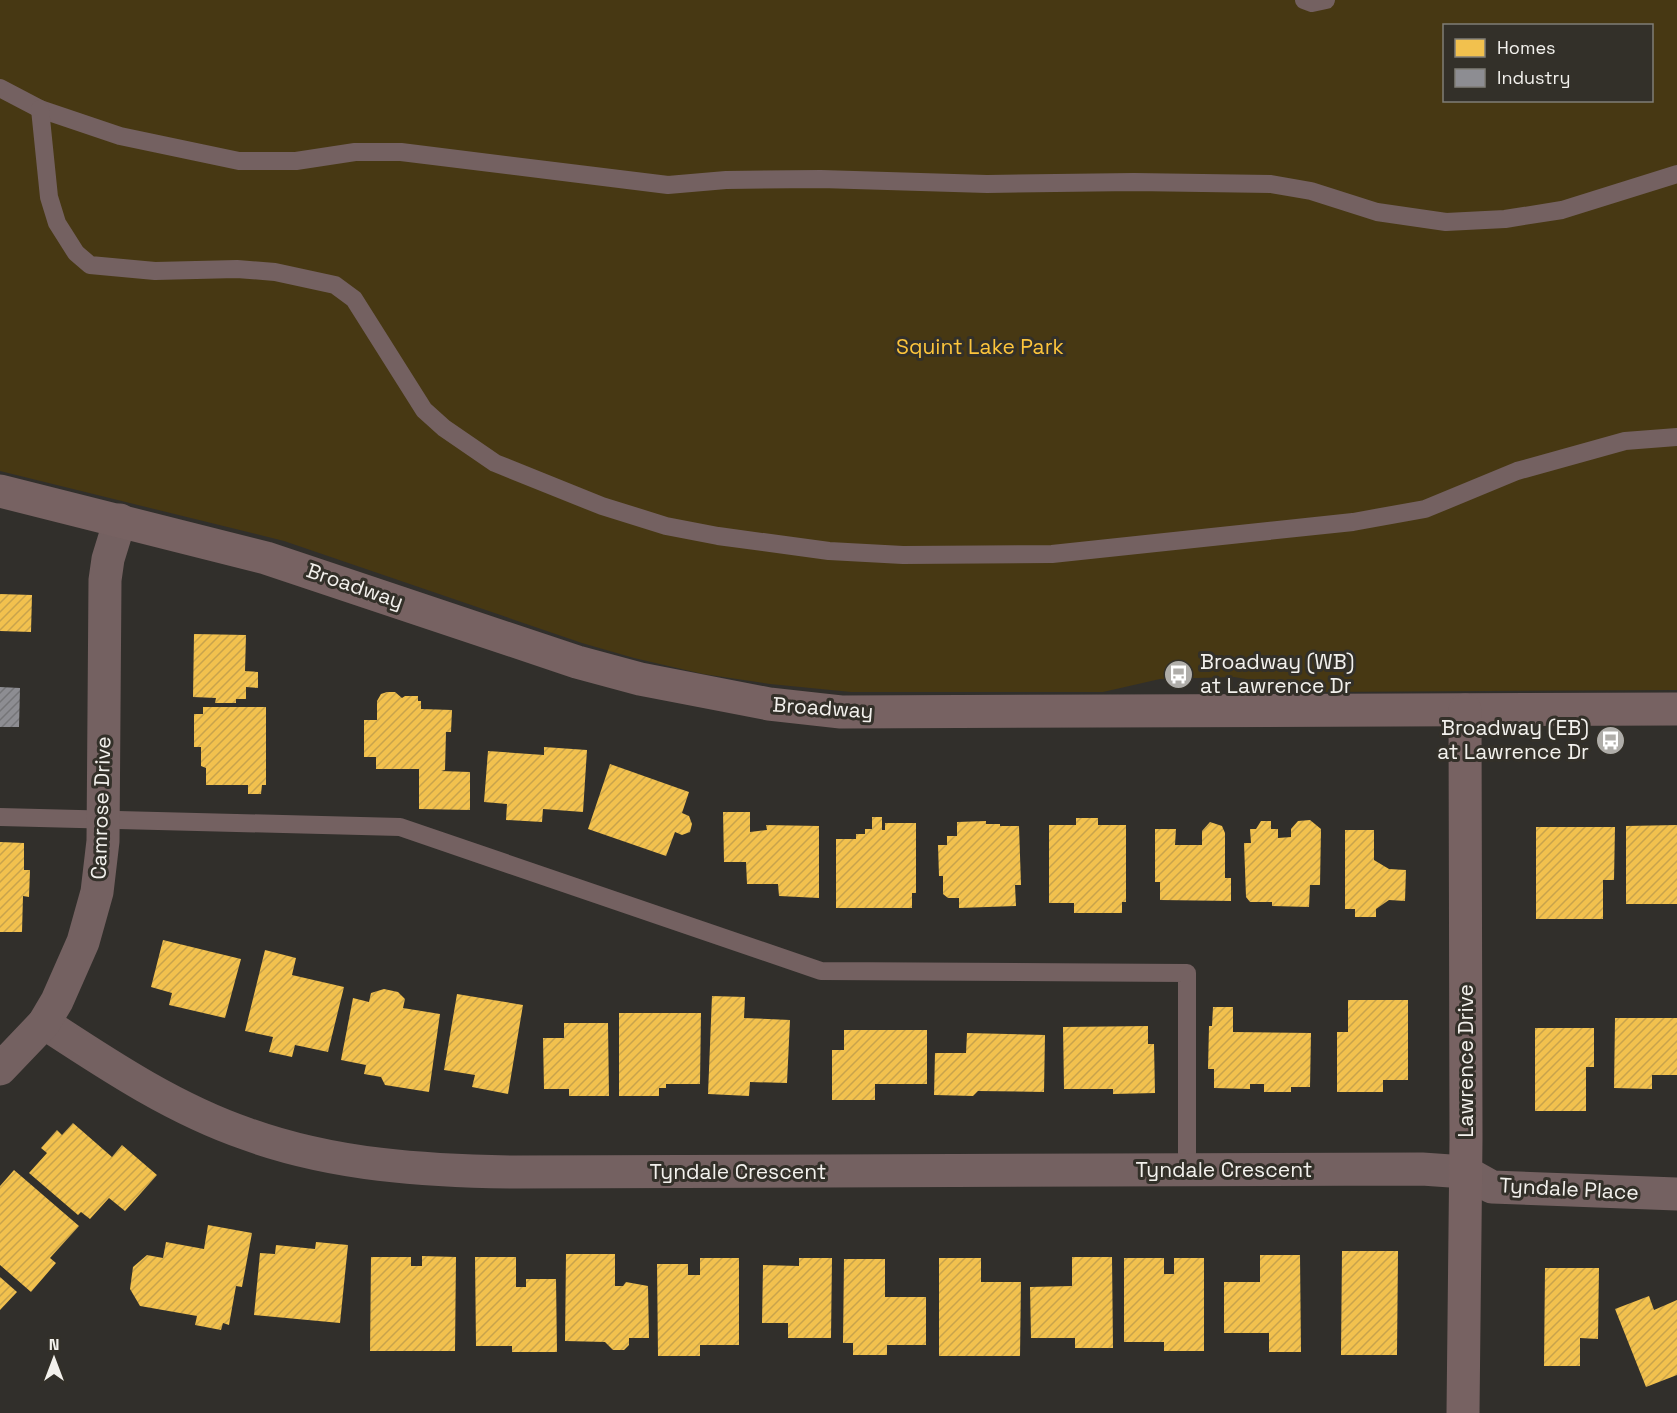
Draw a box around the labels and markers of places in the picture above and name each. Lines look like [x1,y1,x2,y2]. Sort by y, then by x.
place label: Broadway (WB) at Lawrence Dr [1200,648,1354,699]
bus stop icon: Broadway (WB) at Lawrence Dr [1163,658,1195,690]
place label: Broadway (EB) at Lawrence Dr [1437,714,1589,765]
bus stop icon: Broadway (EB) at Lawrence Dr [1594,724,1626,756]

